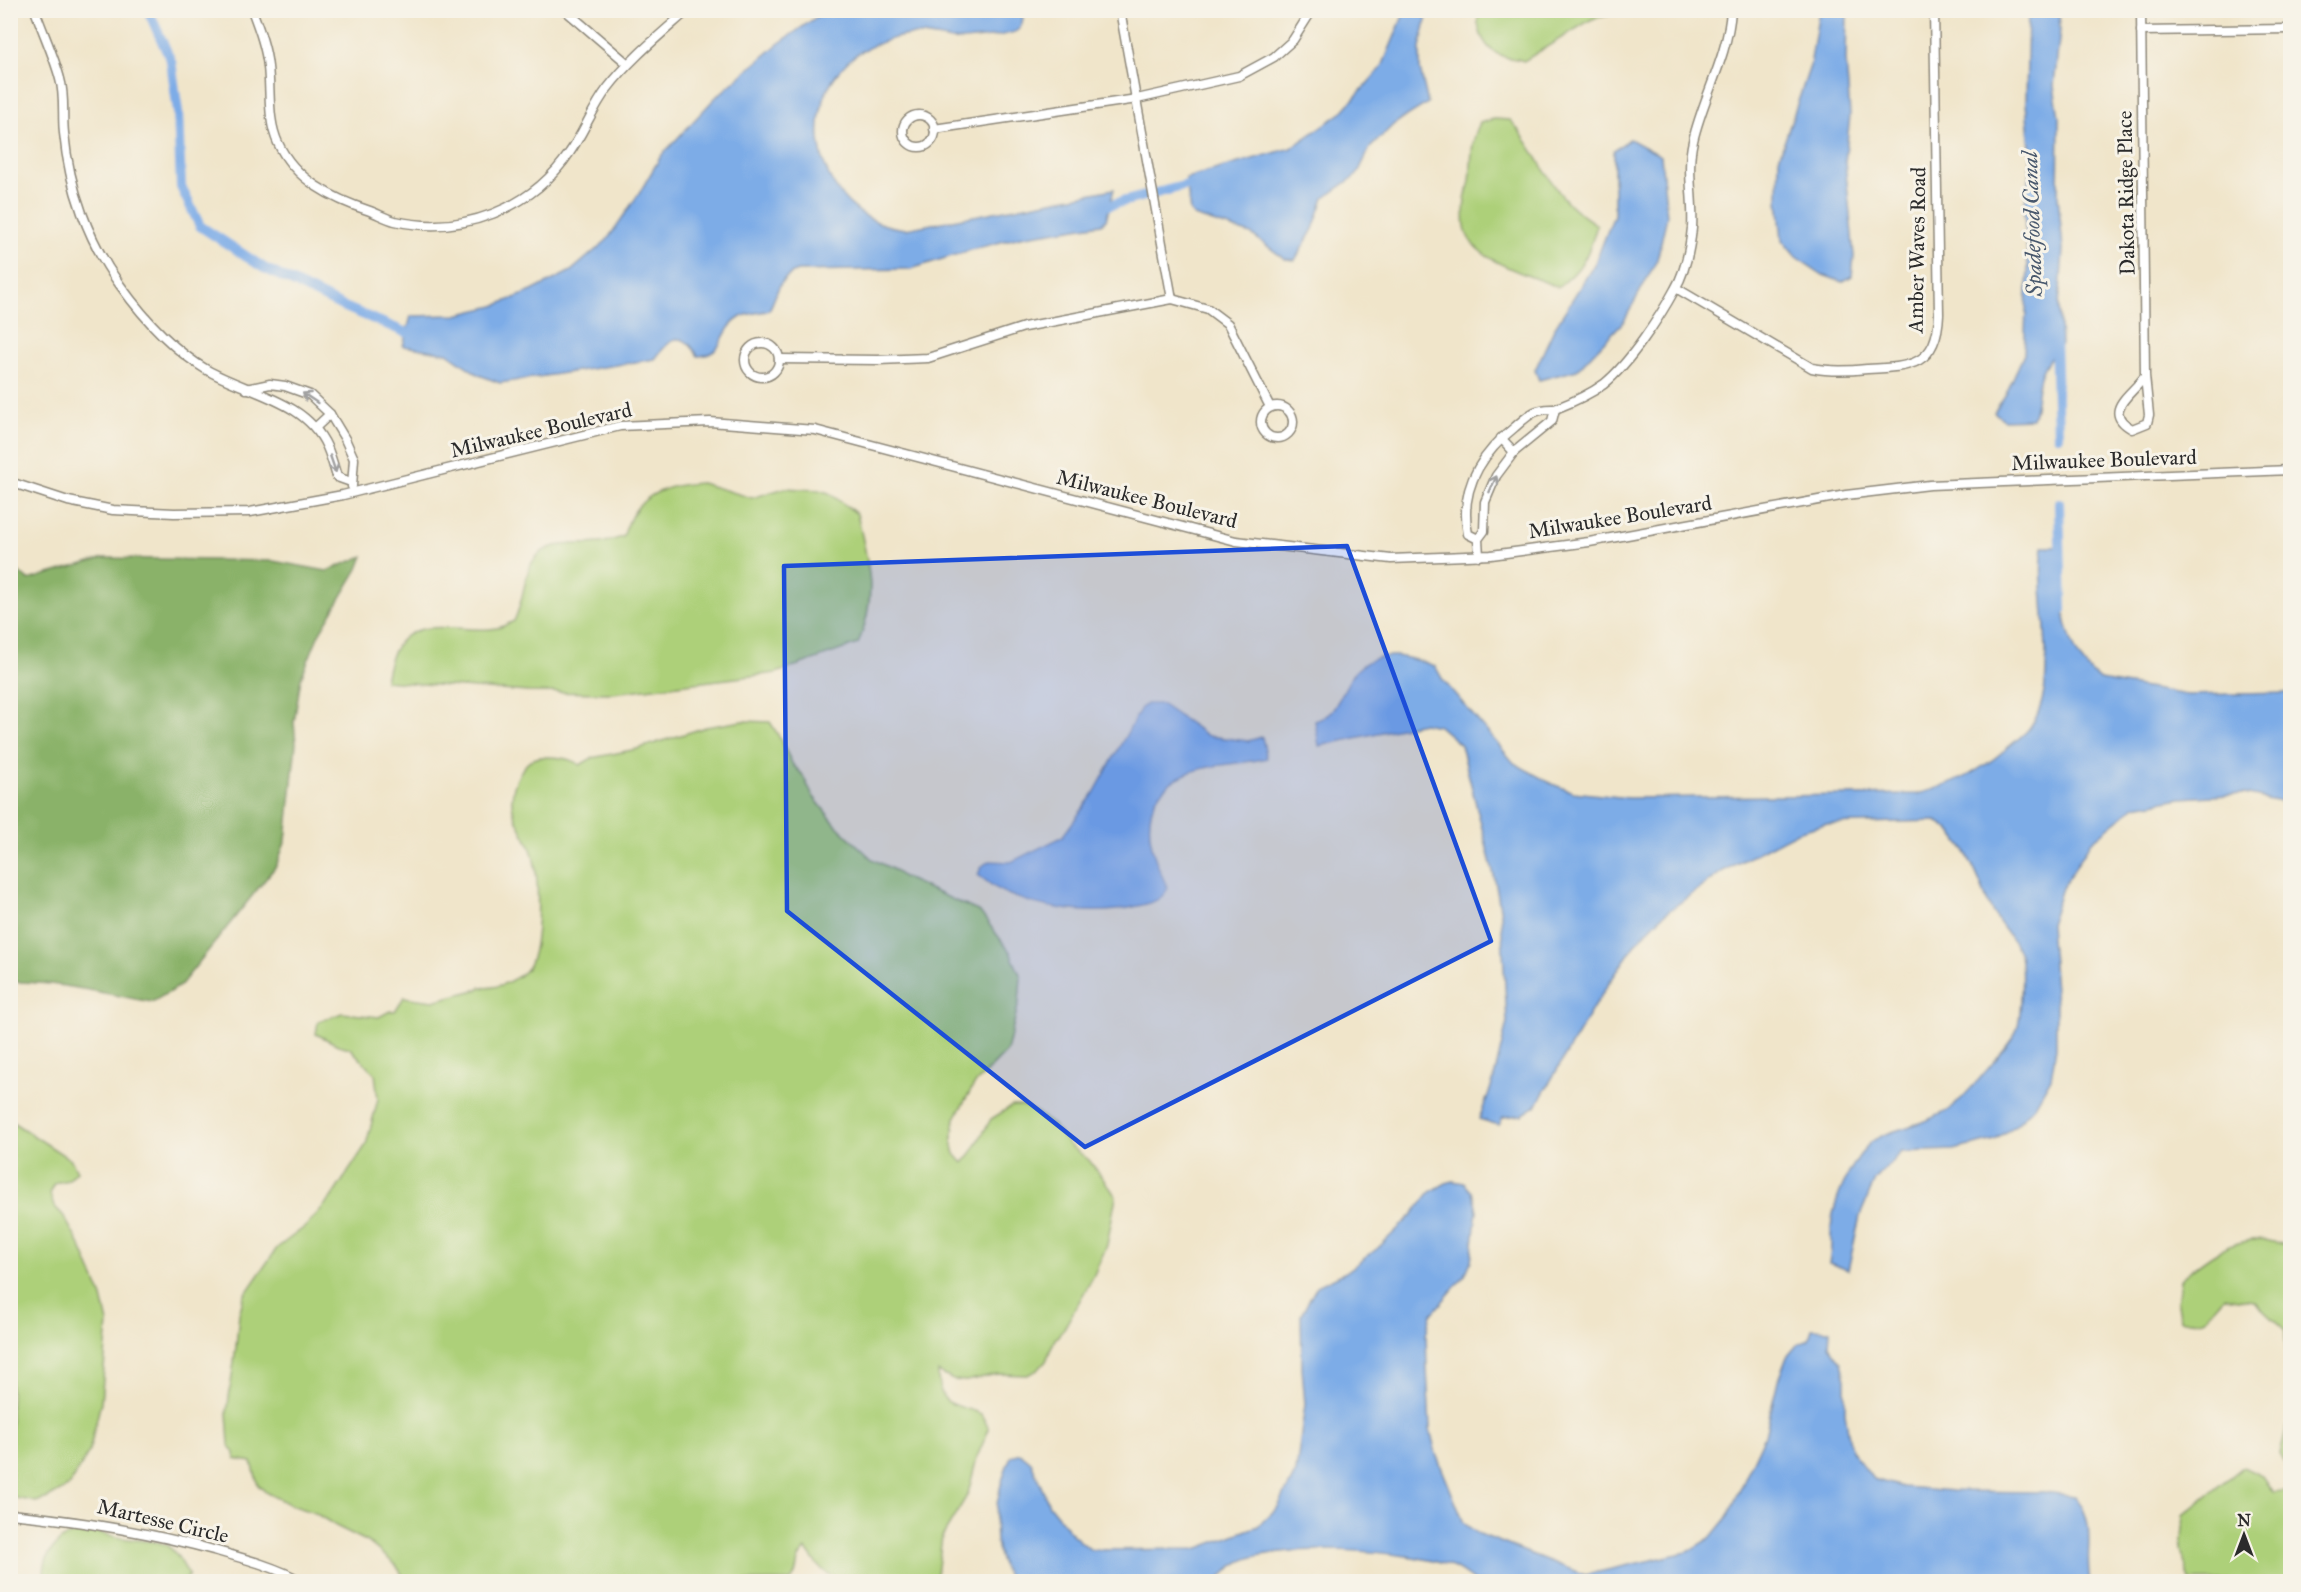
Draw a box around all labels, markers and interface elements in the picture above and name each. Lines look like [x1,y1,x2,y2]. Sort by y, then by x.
street label: Dakota Ridge Place [2112,110,2140,276]
water label: Spadefood Canal [2016,149,2048,298]
street label: Amber Waves Road [1903,166,1931,334]
one-way arrow [303,392,319,404]
street label: Milwaukee Boulevard [448,396,635,464]
street label: Milwaukee Boulevard [2011,444,2198,476]
one-way arrow [328,454,339,473]
street label: Milwaukee Boulevard [1054,464,1241,534]
one-way arrow [1487,476,1499,494]
street label: Milwaukee Boulevard [1526,490,1714,544]
street label: Martesse Circle [95,1493,232,1549]
north arrow [2214,1505,2274,1565]
text: N [2237,1511,2251,1530]

